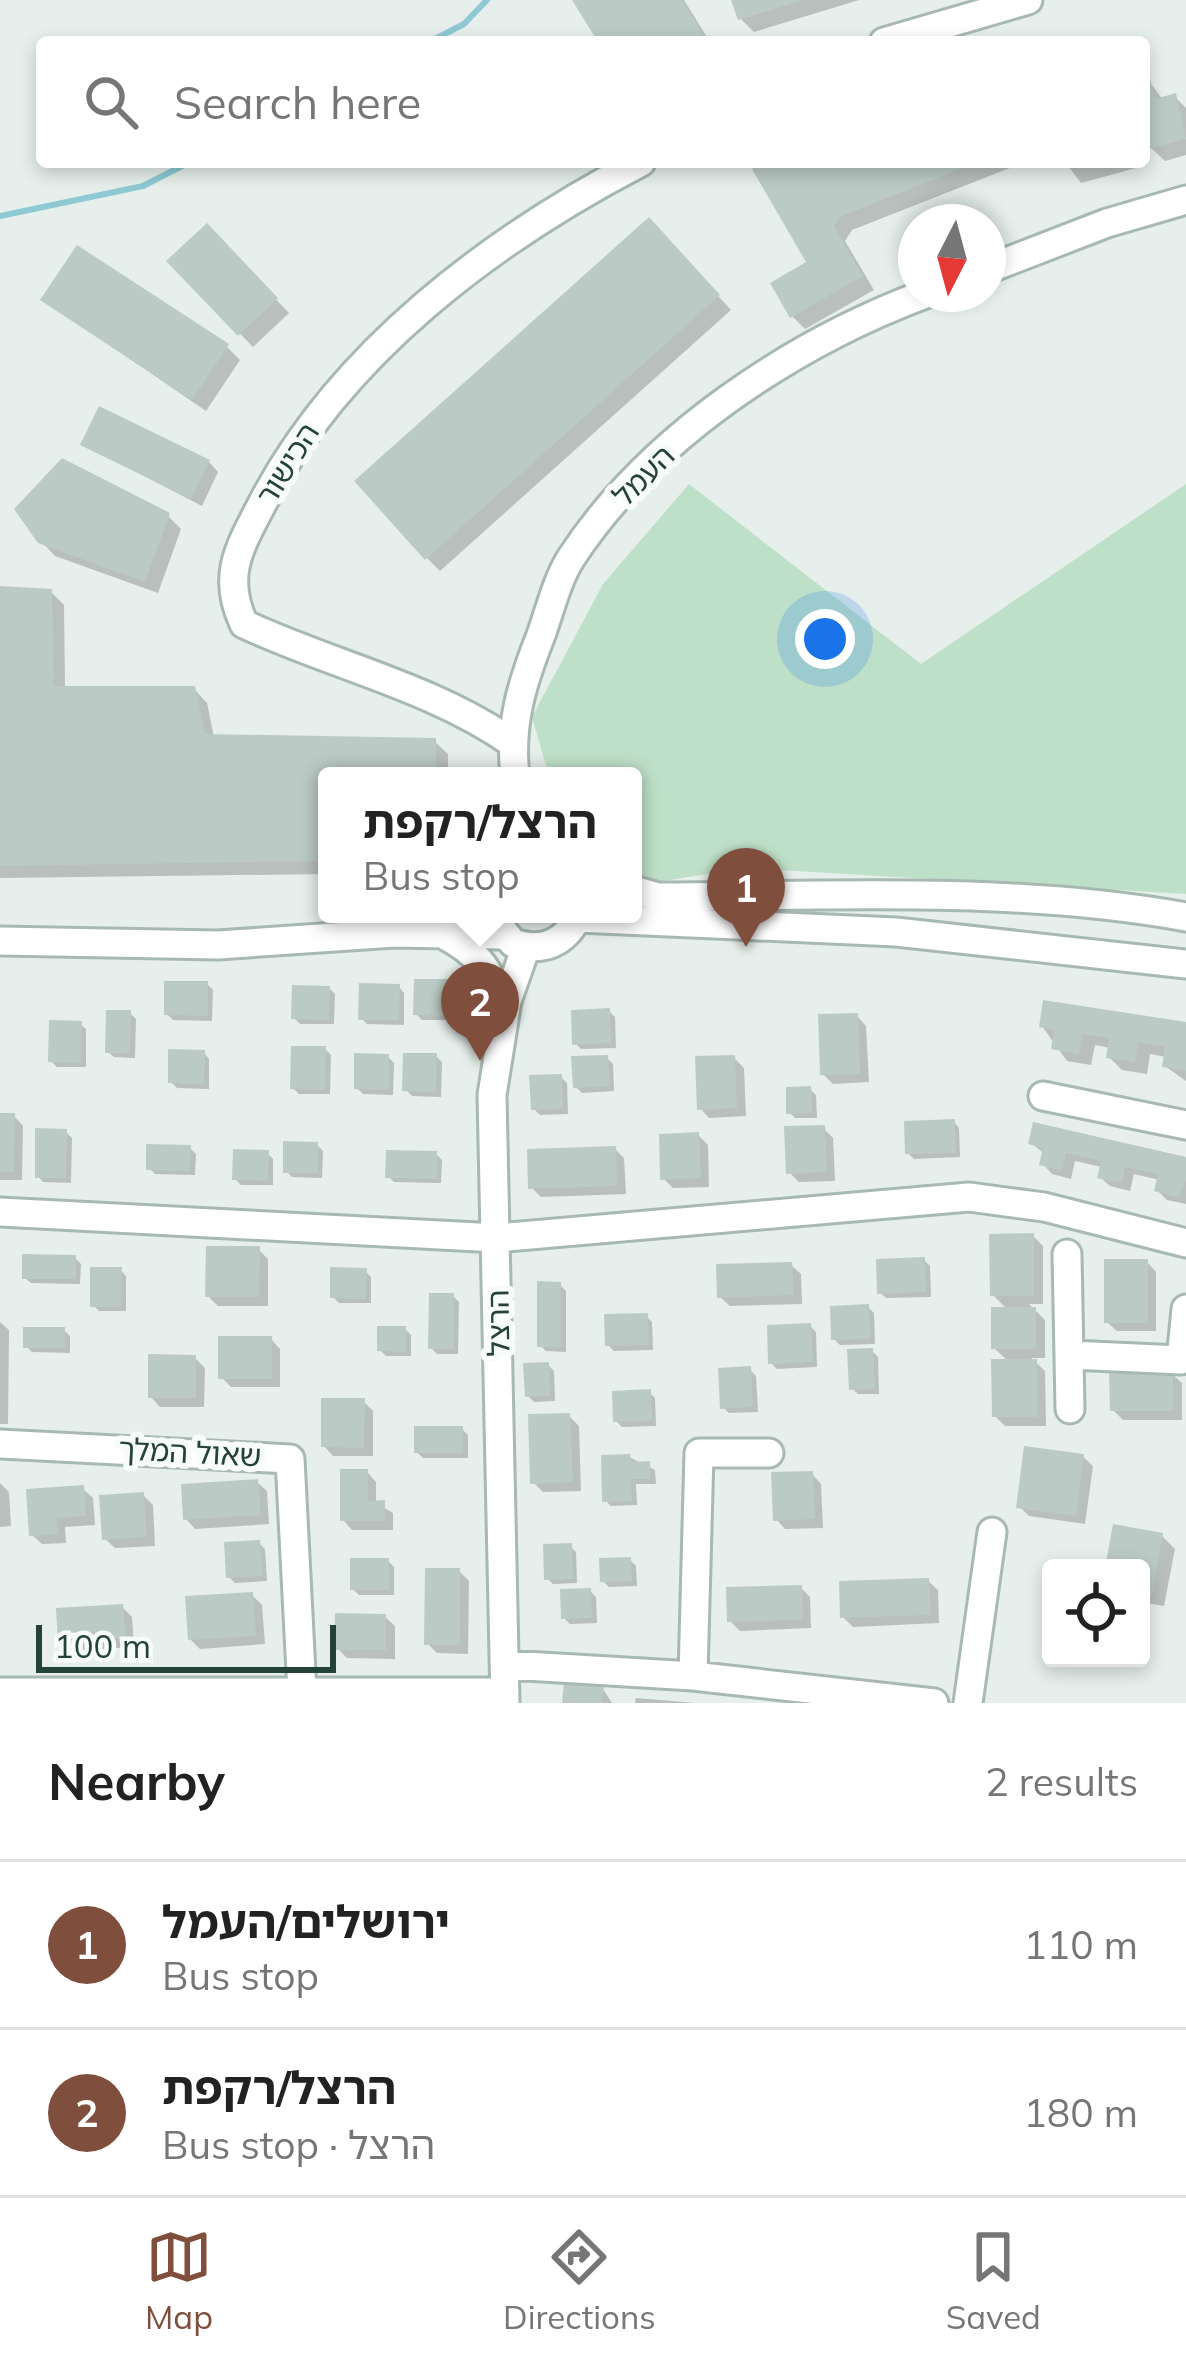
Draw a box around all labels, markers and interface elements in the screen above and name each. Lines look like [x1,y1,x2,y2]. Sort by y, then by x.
search box [36,36,1150,168]
icon: search [78,69,144,135]
text: Search here [174,74,421,130]
north arrow [898,204,1006,312]
street label: הכישור [247,415,327,511]
street label: העמל [604,436,682,514]
your location [795,609,855,669]
popup [318,767,642,923]
text: הרצל/רקפת [363,793,597,849]
pin: 1 [707,848,785,947]
text: Bus stop [363,851,520,900]
pin: 2 [441,962,519,1061]
street label: הרצל [478,1289,518,1357]
street label: שאול המלך [118,1429,263,1475]
map controls [1042,1559,1150,1667]
button: locate [1042,1559,1150,1667]
scale bar [36,1619,336,1672]
text: 100 m [54,1625,151,1666]
text: Nearby [48,1749,225,1813]
text: 2 results [985,1757,1138,1806]
text: ירושלים/העמל [162,1893,450,1949]
text: 1 [75,1920,99,1969]
text: 110 m [1023,1920,1138,1969]
text: Bus stop [162,1951,319,2000]
text: הרצל/רקפת [162,2059,396,2115]
text: 2 [75,2088,99,2137]
text: 180 m [1023,2088,1138,2137]
text: Bus stop · הרצל [162,2120,435,2169]
tab: Map [145,2224,213,2337]
tab: Directions [503,2224,656,2337]
tab: Saved [946,2224,1041,2337]

